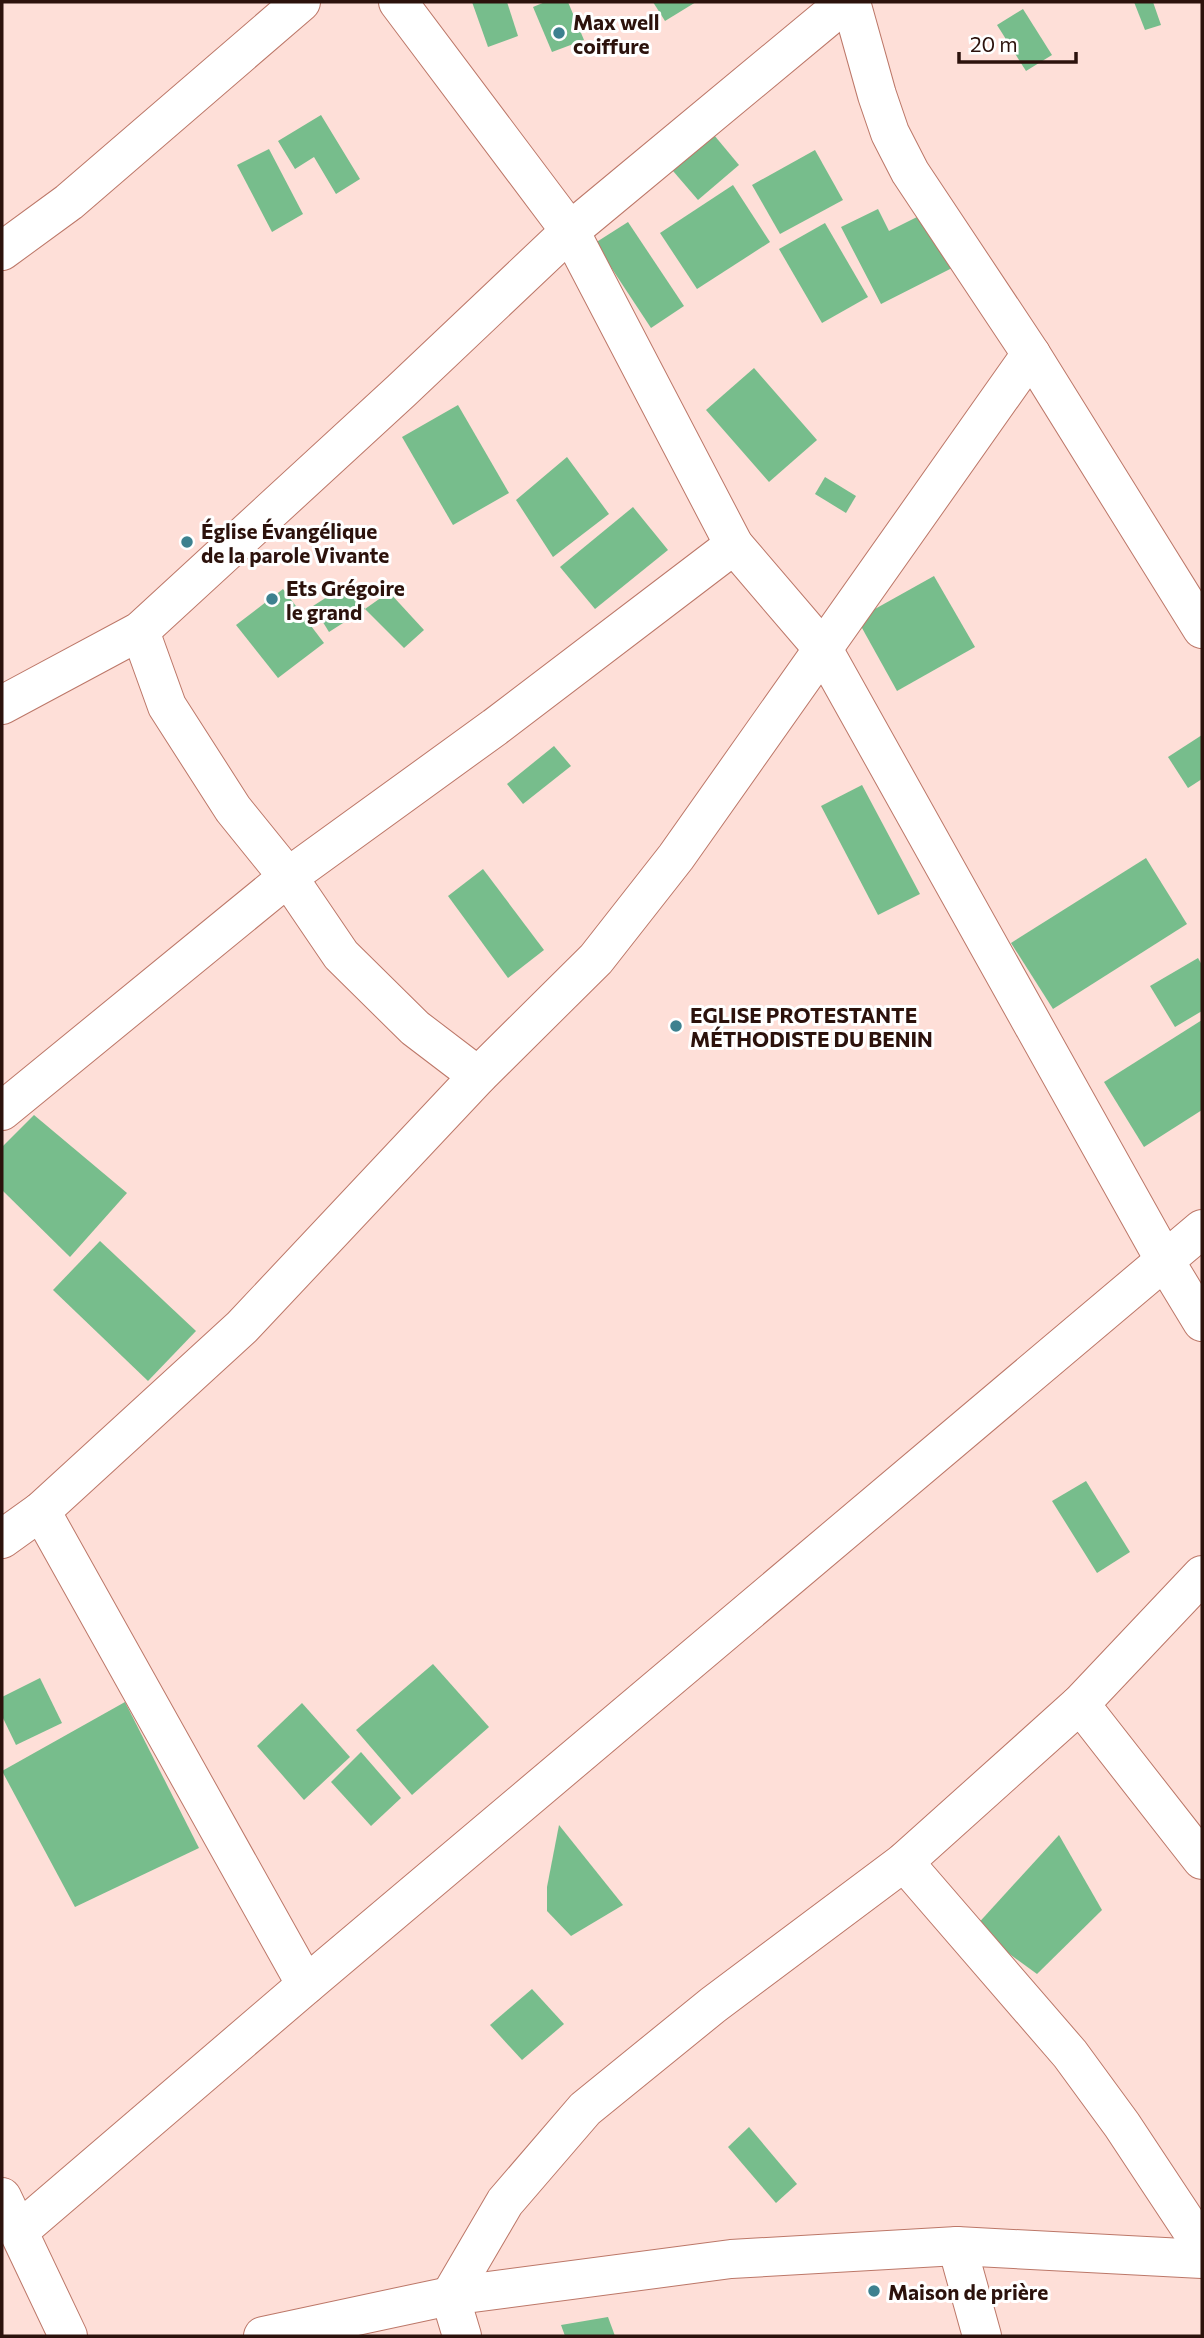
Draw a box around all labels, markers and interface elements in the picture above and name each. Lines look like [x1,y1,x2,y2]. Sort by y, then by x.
place label: Max well coiffure [573,9,660,58]
scale bar [959,21,1076,65]
marker: Max well coiffure [551,25,567,41]
text: 20 m [970,31,1018,56]
place label: Église Évangélique de la parole Vivante [201,518,389,567]
marker: Église Évangélique de la parole Vivante [179,534,195,550]
place label: Ets Grégoire le grand [286,575,405,624]
marker: Ets Grégoire le grand [264,591,280,607]
place label: EGLISE PROTESTANTE MÉTHODISTE DU BENIN [690,1002,933,1051]
marker: EGLISE PROTESTANTE MÉTHODISTE DU BENIN [668,1018,684,1034]
place label: Maison de prière [888,2279,1048,2304]
marker: Maison de prière [866,2283,882,2299]

